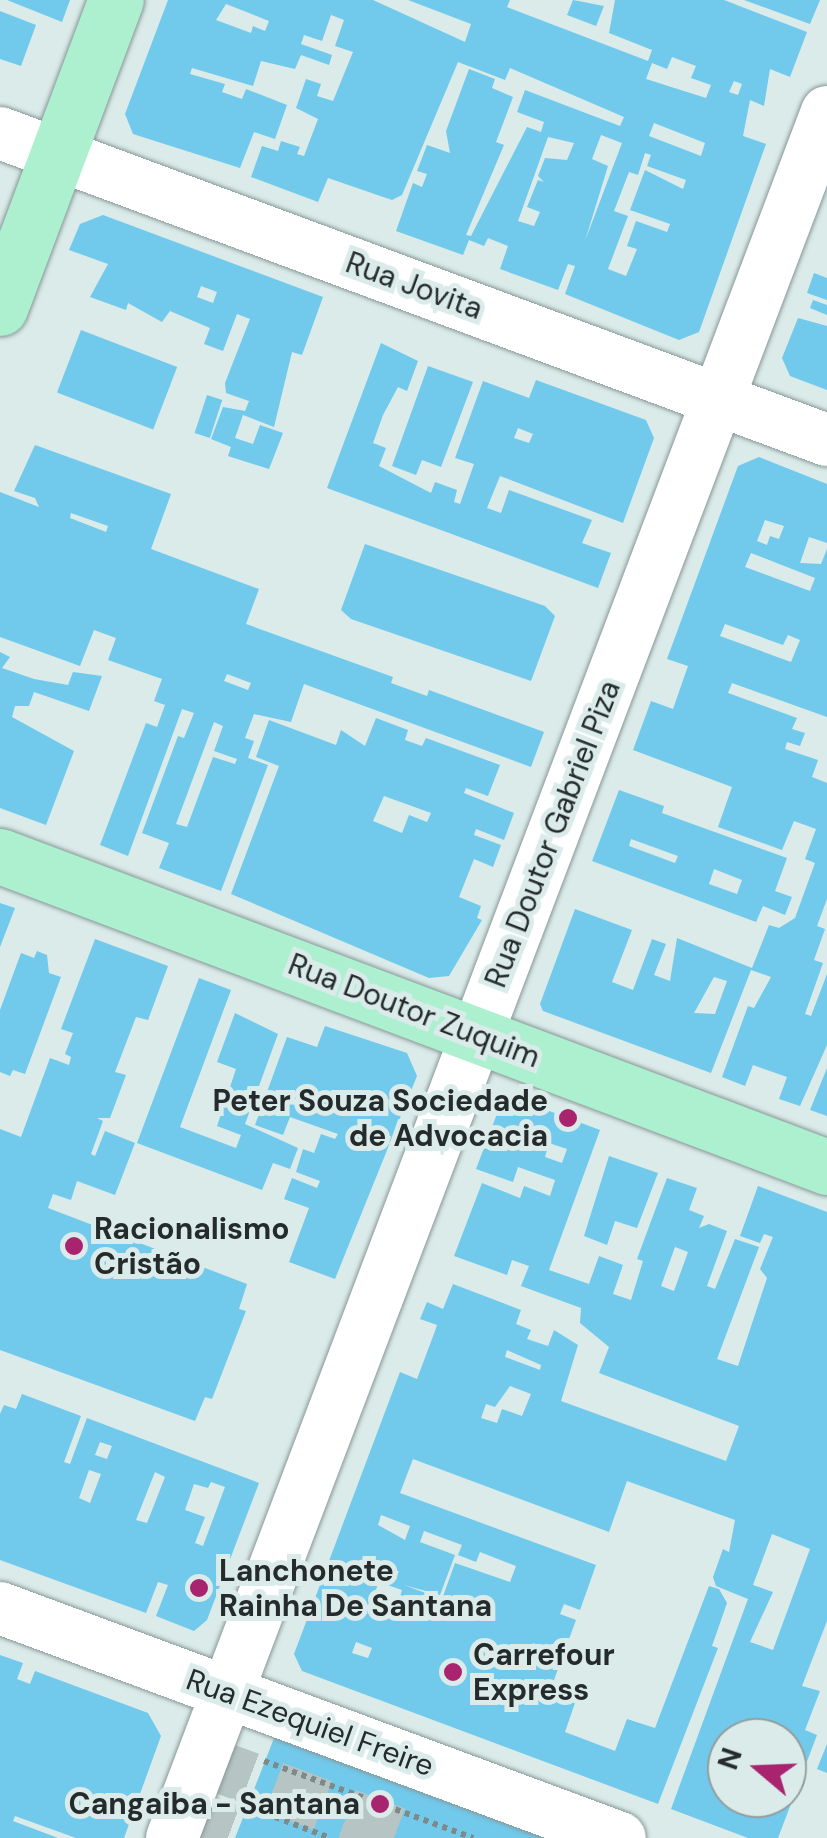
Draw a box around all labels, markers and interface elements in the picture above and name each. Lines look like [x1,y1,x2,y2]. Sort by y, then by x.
street label: Rua Jovita [341,245,487,327]
street label: Rua Doutor Gabriel Piza [478,676,628,992]
street label: Rua Doutor Zuquim [283,946,545,1076]
place label: Peter Souza Sociedade de Advocacia [212,1083,548,1154]
marker: Peter Souza Sociedade de Advocacia [557,1107,579,1129]
place label: Racionalismo Cristão [94,1211,289,1282]
marker: Racionalismo Cristão [63,1235,85,1257]
place label: Lanchonete Rainha De Santana [219,1553,492,1624]
marker: Lanchonete Rainha De Santana [188,1577,210,1599]
place label: Carrefour Express [473,1637,615,1708]
marker: Carrefour Express [442,1661,464,1683]
street label: Rua Ezequiel Freire [182,1662,438,1784]
north arrow [707,1718,807,1818]
text: N [709,1743,751,1774]
place label: Cangaiba - Santana [69,1786,360,1822]
marker: Cangaiba - Santana [369,1793,391,1815]

